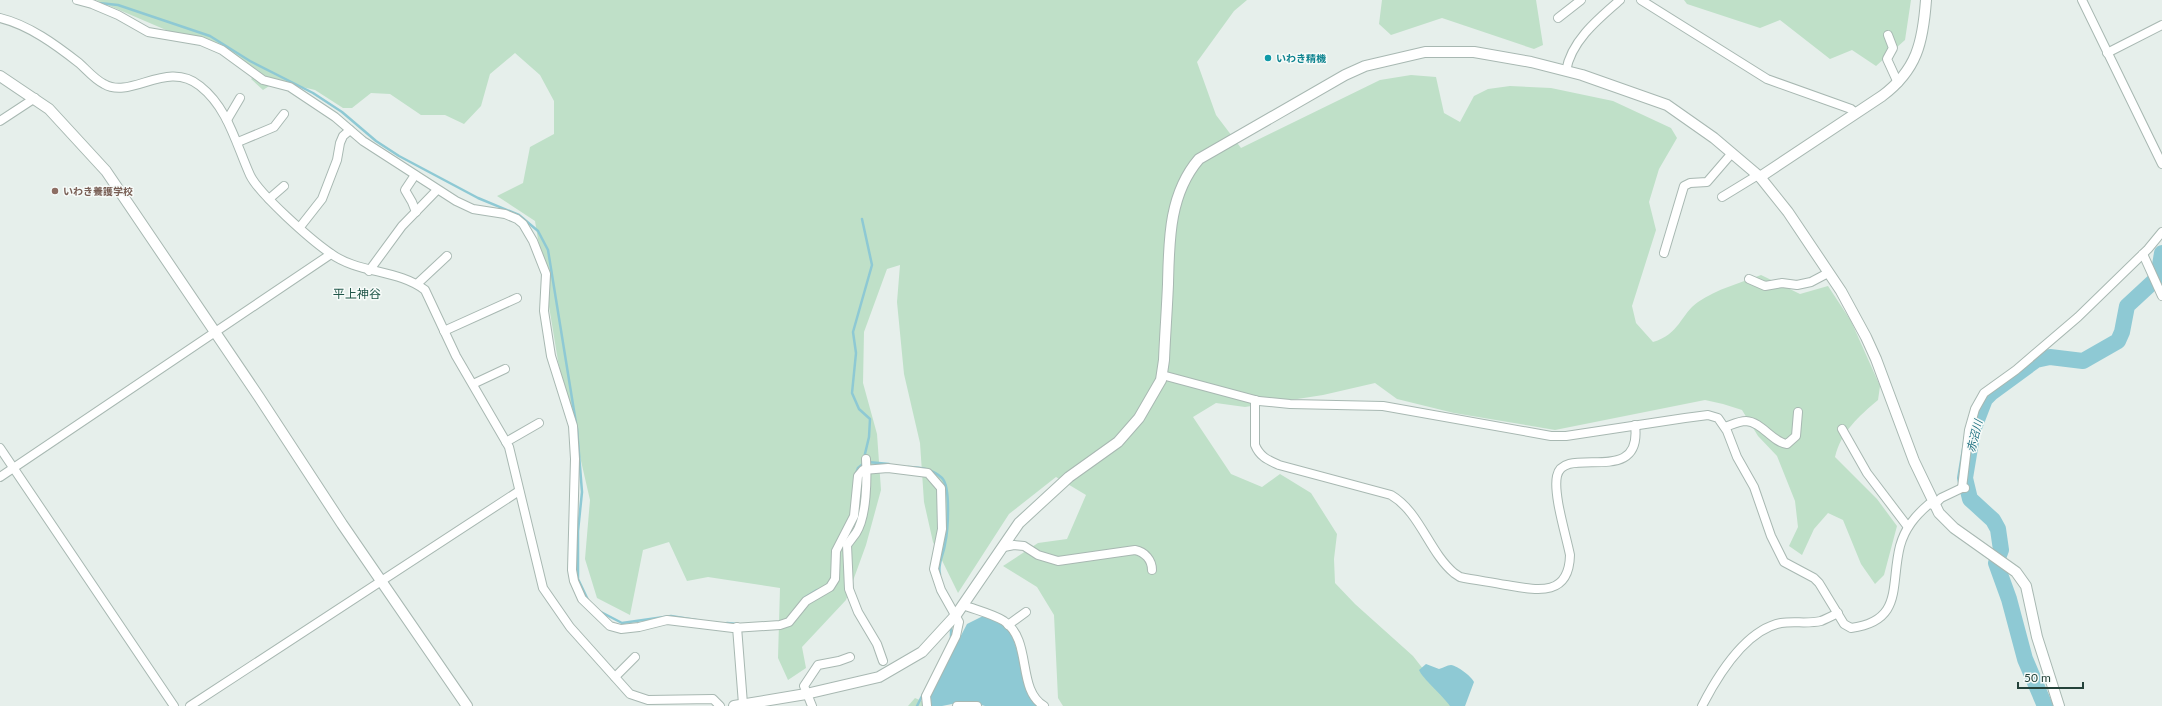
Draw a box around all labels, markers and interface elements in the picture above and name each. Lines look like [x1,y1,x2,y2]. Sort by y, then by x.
place label: いわき精機 [1276,52,1326,64]
marker: いわき精機 [1263,53,1273,63]
place label: いわき養護学校 [63,185,133,197]
marker: いわき養護学校 [50,186,60,196]
district label: 平上神谷 [333,286,381,301]
water label: 赤沼川 [1964,417,1985,454]
scale bar [2018,664,2083,690]
text: 50 m [2024,670,2051,685]

